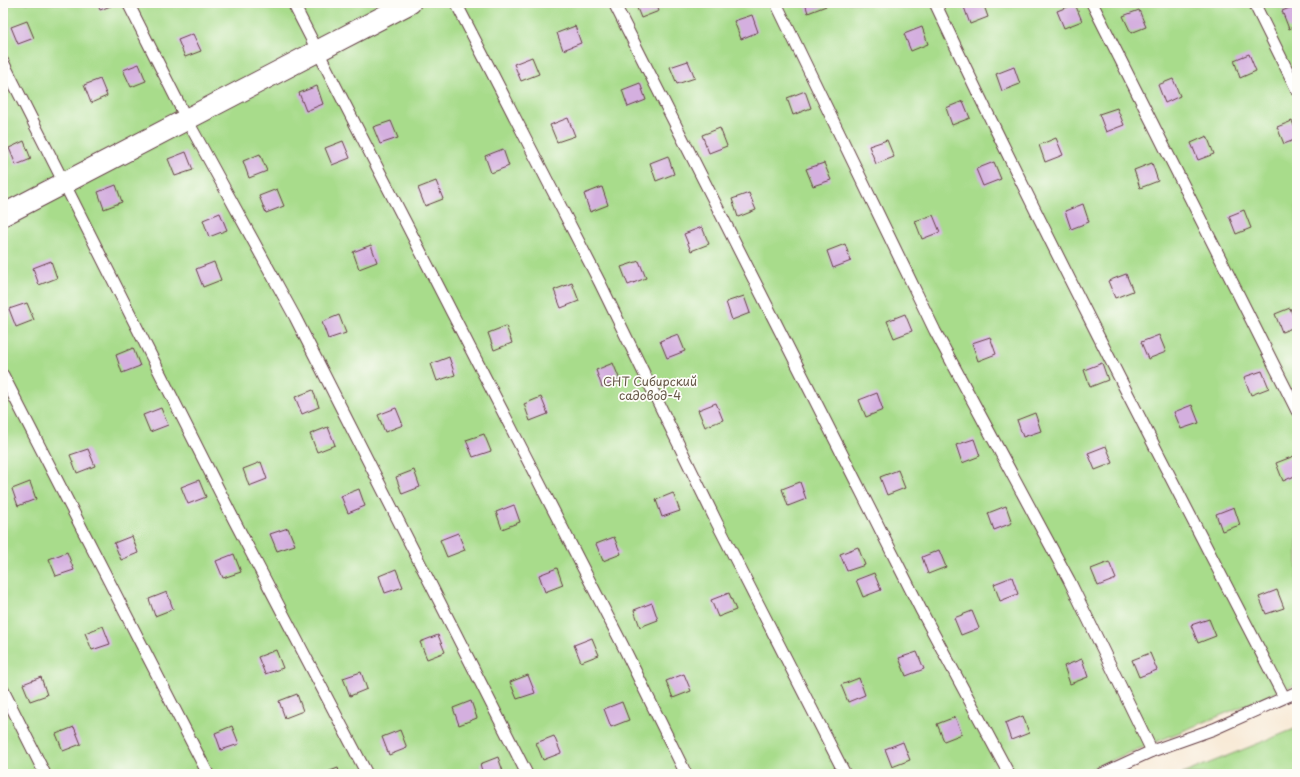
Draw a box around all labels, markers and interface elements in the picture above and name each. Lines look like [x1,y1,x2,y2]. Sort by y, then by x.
park label: СНТ Сибирский садовод-4 [603,372,697,404]

